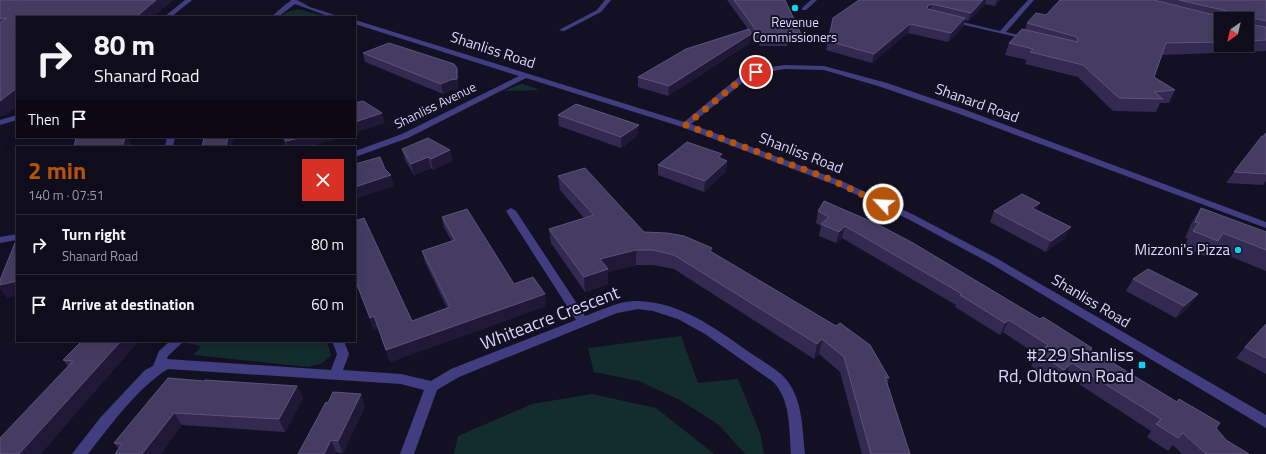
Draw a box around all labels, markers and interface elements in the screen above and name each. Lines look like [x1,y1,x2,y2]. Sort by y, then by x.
marker: Revenue Commissioners [790,3,800,13]
place label: Revenue Commissioners [753,12,837,47]
north arrow [1214,12,1254,52]
map controls [1214,12,1254,52]
text: 80 m [94,23,155,66]
street label: Shanliss Road [448,25,539,74]
icon: right [28,32,80,84]
pin [739,55,773,89]
icon: arrive [745,61,767,83]
text: Shanard Road [94,62,200,89]
street label: Shanliss Avenue [391,77,479,133]
street label: Shanard Road [932,77,1022,128]
text: Then [28,108,60,131]
icon: arrive [68,108,90,130]
street label: Shanliss Road [756,126,846,179]
text: 2 min [28,152,86,188]
button: close [302,159,344,201]
position arrow [862,183,904,225]
text: 140 m · 07:51 [28,185,104,205]
text: Turn right [62,223,126,246]
text: 80 m [311,233,344,256]
icon: right [28,234,50,256]
place label: Mizzoni's Pizza [1135,238,1230,261]
marker: Mizzoni's Pizza [1233,245,1243,255]
text: Shanard Road [62,246,138,266]
street label: Shanliss Road [1048,268,1135,333]
street label: Whiteacre Crescent [476,278,624,356]
text: Arrive at destination [62,293,195,316]
text: 60 m [311,293,344,316]
icon: arrive [28,294,50,316]
place label: #229 Shanliss Rd, Oldtown Road [998,341,1134,389]
marker: #229 Shanliss Rd, Oldtown Road [1137,360,1147,370]

